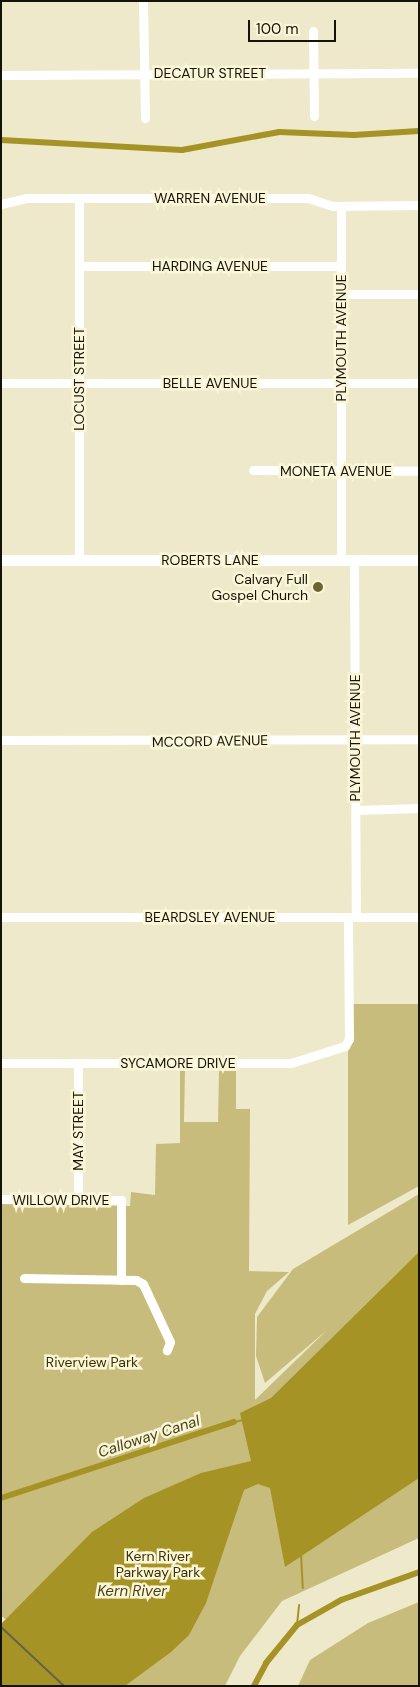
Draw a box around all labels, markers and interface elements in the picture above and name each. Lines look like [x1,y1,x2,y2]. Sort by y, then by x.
scale bar [250,10,338,42]
text: 100 m [256,19,299,39]
street label: DECATUR STREET [154,65,266,81]
street label: WARREN AVENUE [154,190,266,206]
street label: HARDING AVENUE [152,258,268,274]
street label: PLYMOUTH AVENUE [333,274,349,402]
street label: LOCUST STREET [71,327,87,431]
street label: BELLE AVENUE [163,375,257,391]
street label: MONETA AVENUE [280,463,392,479]
street label: ROBERTS LANE [161,552,259,568]
place label: Calvary Full Gospel Church [211,571,308,604]
marker: Calvary Full Gospel Church [312,581,324,593]
street label: PLYMOUTH AVENUE [347,674,363,802]
street label: MCCORD AVENUE [152,732,268,750]
street label: BEARDSLEY AVENUE [145,909,275,925]
street label: SYCAMORE DRIVE [120,1055,236,1071]
street label: MAY STREET [70,1091,86,1171]
street label: WILLOW DRIVE [13,1192,109,1208]
park label: Riverview Park [46,1354,138,1370]
water label: Calloway Canal [96,1412,202,1462]
park label: Kern River Parkway Park [116,1548,200,1580]
water label: Kern River [97,1583,167,1601]

